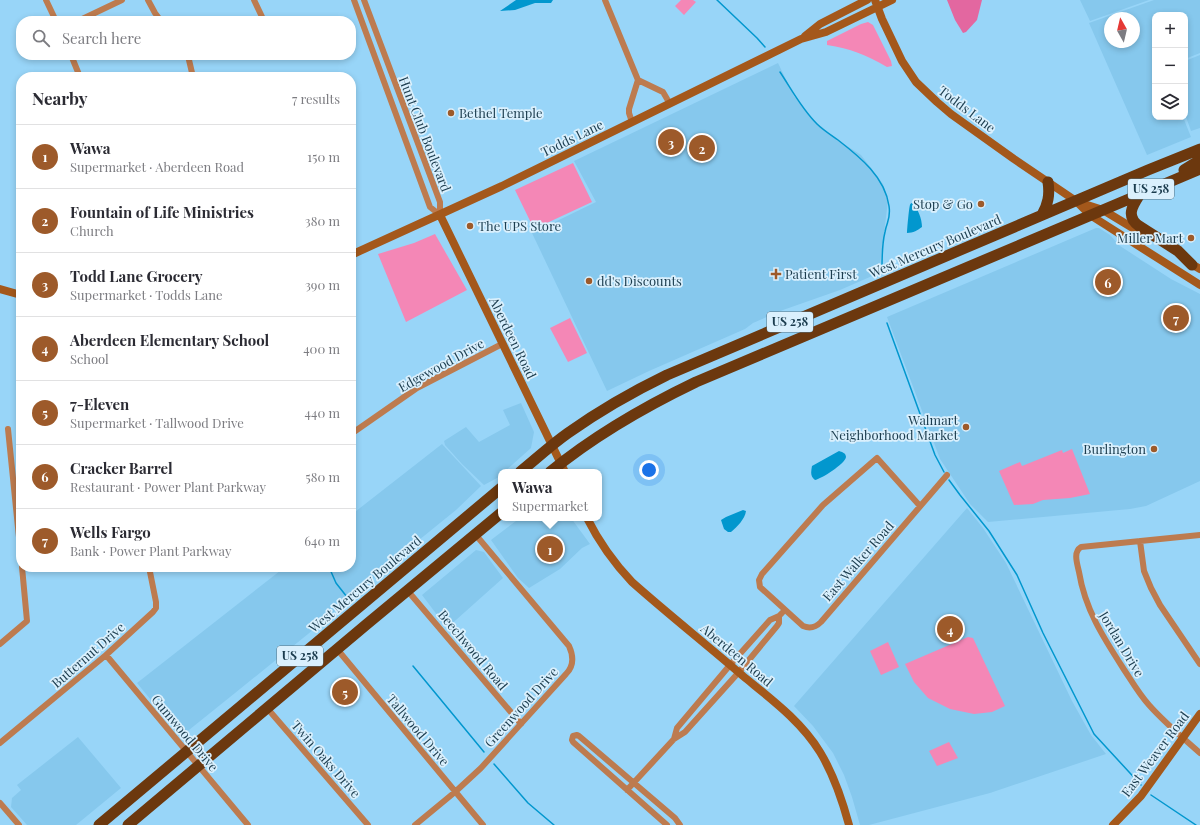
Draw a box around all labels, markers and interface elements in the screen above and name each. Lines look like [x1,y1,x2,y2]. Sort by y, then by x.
north arrow [1104,12,1140,48]
map controls [1152,12,1188,120]
button: + [1152,12,1188,48]
search box [16,16,356,60]
icon: search [30,27,52,49]
text: Search here [62,28,141,48]
button: − [1152,48,1188,84]
street label: Hunt Club Boulevard [396,74,455,194]
street label: Todds Lane [935,82,1000,136]
button: layers [1152,84,1188,120]
text: Nearby [32,87,87,109]
text: 7 results [292,90,340,107]
place label: Bethel Temple [459,104,543,121]
marker: Bethel Temple [446,108,456,118]
street label: Todds Lane [538,115,606,160]
pin: 3 [658,127,684,157]
pin: 2 [689,133,715,163]
text: Wawa [70,138,111,158]
text: 1 [43,148,47,165]
text: 150 m [307,148,340,165]
text: Supermarket · Aberdeen Road [70,158,244,175]
road number: US 258 [1128,179,1174,199]
place label: Stop & Go [913,195,973,212]
marker: Stop & Go [976,199,986,209]
text: Fountain of Life Ministries [70,202,254,222]
street label: West Mercury Boulevard [865,210,1004,281]
text: 2 [42,212,48,229]
text: 380 m [305,212,340,229]
place label: The UPS Store [478,217,561,234]
marker: The UPS Store [465,221,475,231]
text: Church [70,222,114,239]
place label: Miller Mart [1117,229,1183,246]
marker: Miller Mart [1186,233,1196,243]
place label: Patient First [785,265,857,282]
text: Todd Lane Grocery [70,266,203,286]
pin: 6 [1095,267,1121,297]
marker: Patient First [770,268,782,280]
place label: dd's Discounts [597,272,682,289]
text: 3 [42,276,48,293]
text: 390 m [305,276,340,293]
marker: dd's Discounts [584,276,594,286]
text: Supermarket · Todds Lane [70,286,223,303]
street label: Aberdeen Road [486,293,541,382]
pin: 7 [1163,303,1189,333]
road number: US 258 [767,312,813,332]
text: Aberdeen Elementary School [70,330,269,350]
street label: Edgewood Drive [395,334,487,395]
text: 4 [42,340,48,357]
text: 400 m [303,340,340,357]
text: School [70,350,109,367]
text: 7-Eleven [70,394,129,414]
text: 5 [42,404,48,421]
text: 440 m [305,404,340,421]
place label: Walmart Neighborhood Market [830,411,958,443]
text: Supermarket · Tallwood Drive [70,414,244,431]
marker: Walmart Neighborhood Market [961,422,971,432]
place label: Burlington [1083,440,1146,457]
marker: Burlington [1149,444,1159,454]
text: Cracker Barrel [70,458,173,478]
your location [639,460,659,480]
text: 6 [41,468,49,485]
text: 580 m [305,468,340,485]
popup [498,469,602,521]
text: Wawa [512,477,553,497]
text: Restaurant · Power Plant Parkway [70,478,266,495]
text: Supermarket [512,497,588,514]
street label: East Walker Road [818,517,897,604]
text: Wells Fargo [70,522,151,542]
street label: West Mercury Boulevard [304,531,425,636]
text: 7 [42,532,48,549]
text: 640 m [304,532,340,549]
pin: 1 [537,534,563,564]
text: Bank · Power Plant Parkway [70,542,232,559]
street label: Beechwood Road [435,606,512,694]
street label: Jordan Drive [1096,607,1149,680]
pin: 4 [937,614,963,644]
street label: Butternut Drive [48,618,128,691]
street label: Aberdeen Road [697,619,777,690]
road number: US 258 [277,646,323,666]
street label: Greenwood Drive [480,663,561,750]
pin: 5 [332,677,358,707]
street label: Tallwood Drive [383,690,454,769]
street label: Gumwood Drive [148,691,223,775]
street label: East Weaver Road [1117,707,1192,800]
street label: Twin Oaks Drive [288,716,365,801]

